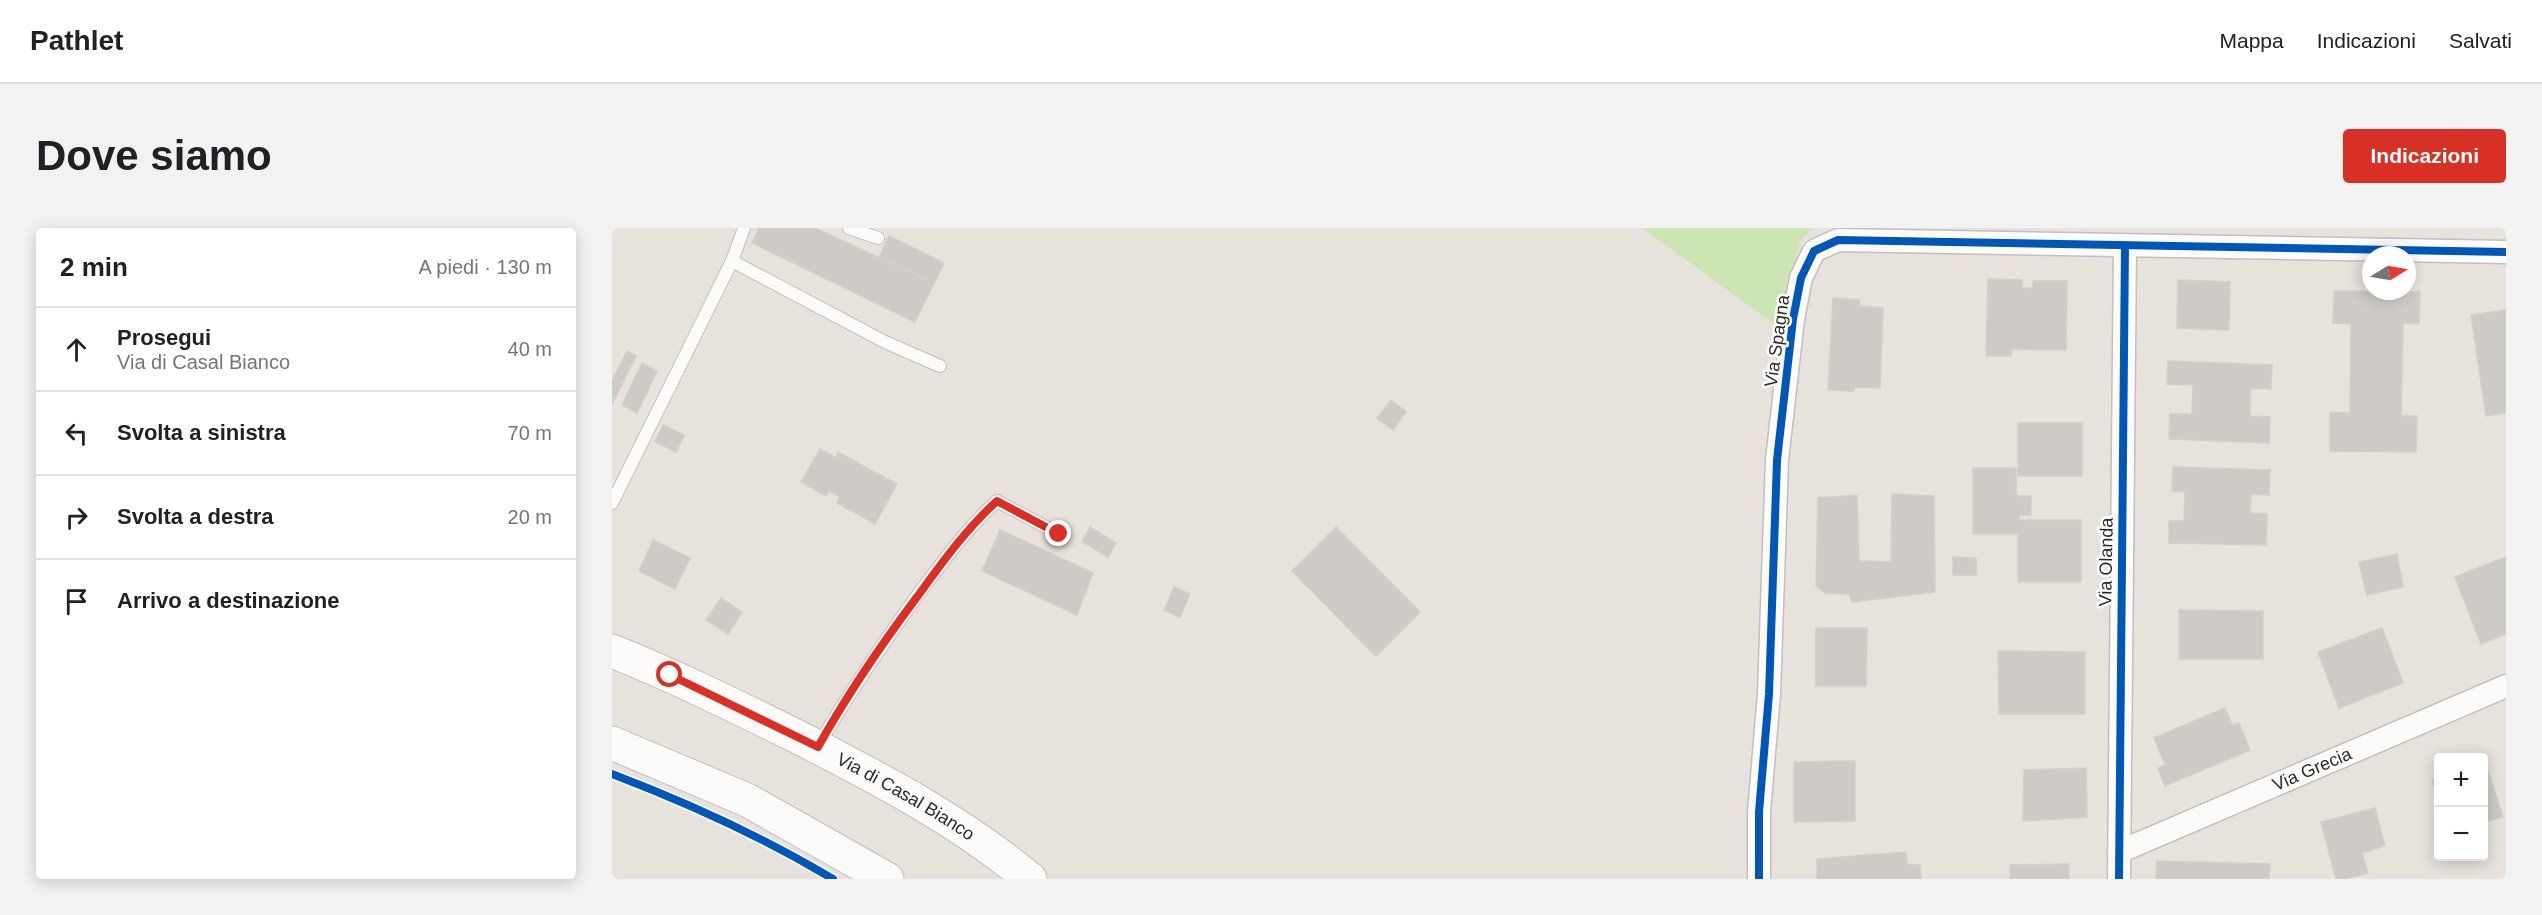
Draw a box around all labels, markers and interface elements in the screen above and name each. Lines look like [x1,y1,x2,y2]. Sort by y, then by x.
text: Pathlet [30,25,123,56]
text: Mappa [2220,29,2284,52]
text: Indicazioni [2317,29,2416,52]
text: Salvati [2449,29,2512,52]
button: Indicazioni [2343,129,2506,183]
text: Dove siamo [36,132,272,179]
north arrow [2362,246,2416,300]
text: 2 min [60,252,128,282]
text: A piedi · 130 m [419,256,552,278]
street label: Via Spagna [1761,293,1793,388]
text: Prosegui [117,325,211,350]
icon: ahead [60,333,93,366]
text: 40 m [508,338,552,360]
text: Via di Casal Bianco [117,351,290,373]
icon: left [60,417,93,450]
text: Svolta a sinistra [117,420,286,445]
text: 70 m [508,422,552,444]
icon: right [60,501,93,534]
text: Svolta a destra [117,504,274,529]
text: 20 m [508,506,552,528]
street label: Via Olanda [2095,516,2117,607]
route end [1045,520,1071,546]
icon: arrive [60,585,93,618]
text: Arrivo a destinazione [117,588,340,613]
route start [656,661,682,687]
street label: Via Grecia [2270,743,2355,795]
street label: Via di Casal Bianco [834,749,978,844]
map controls [2434,753,2488,861]
button: + [2434,753,2488,807]
button: − [2434,807,2488,861]

